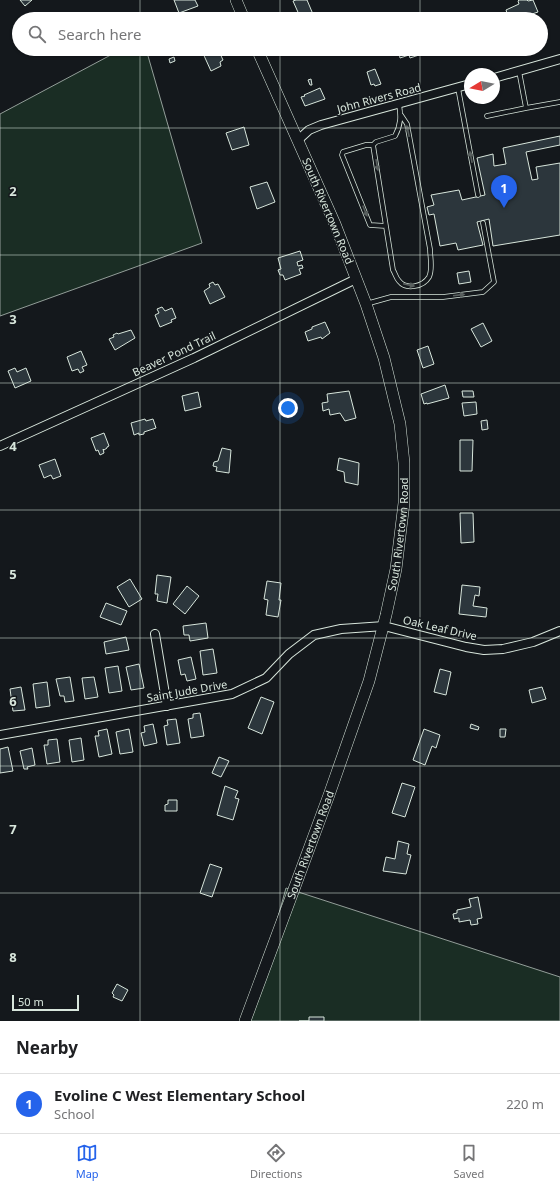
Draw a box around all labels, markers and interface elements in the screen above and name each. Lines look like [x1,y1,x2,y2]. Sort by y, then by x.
search box [12,12,548,56]
icon: search [26,23,48,45]
text: Search here [58,24,141,44]
north arrow [464,68,500,104]
street label: John Rivers Road [334,79,423,116]
one-way arrow [405,124,411,137]
one-way arrow [467,151,473,163]
street label: South Rivertown Road [299,155,358,266]
one-way arrow [374,159,380,171]
pin: 1 [491,175,517,208]
text: 2 [9,182,17,200]
one-way arrow [362,206,368,218]
one-way arrow [403,282,415,288]
one-way arrow [453,292,466,298]
text: 3 [9,310,17,328]
street label: Beaver Pond Trail [130,328,218,379]
your location [278,398,298,418]
text: 4 [9,437,17,455]
street label: South Rivertown Road [383,477,411,592]
text: 5 [9,565,17,583]
street label: Oak Leaf Drive [402,612,479,643]
street label: Saint Jude Drive [145,676,228,705]
text: 6 [9,692,17,710]
street label: South Rivertown Road [283,788,337,901]
text: 7 [9,820,17,838]
text: 8 [9,948,17,966]
scale bar [12,993,79,1012]
text: 50 m [18,994,44,1009]
text: Nearby [16,1036,78,1059]
text: Evoline C West Elementary School [54,1085,305,1105]
text: 1 [25,1095,33,1113]
text: 220 m [506,1095,544,1113]
text: School [54,1105,95,1123]
tab: Map [76,1142,99,1181]
tab: Directions [250,1142,302,1181]
tab: Saved [454,1142,484,1181]

